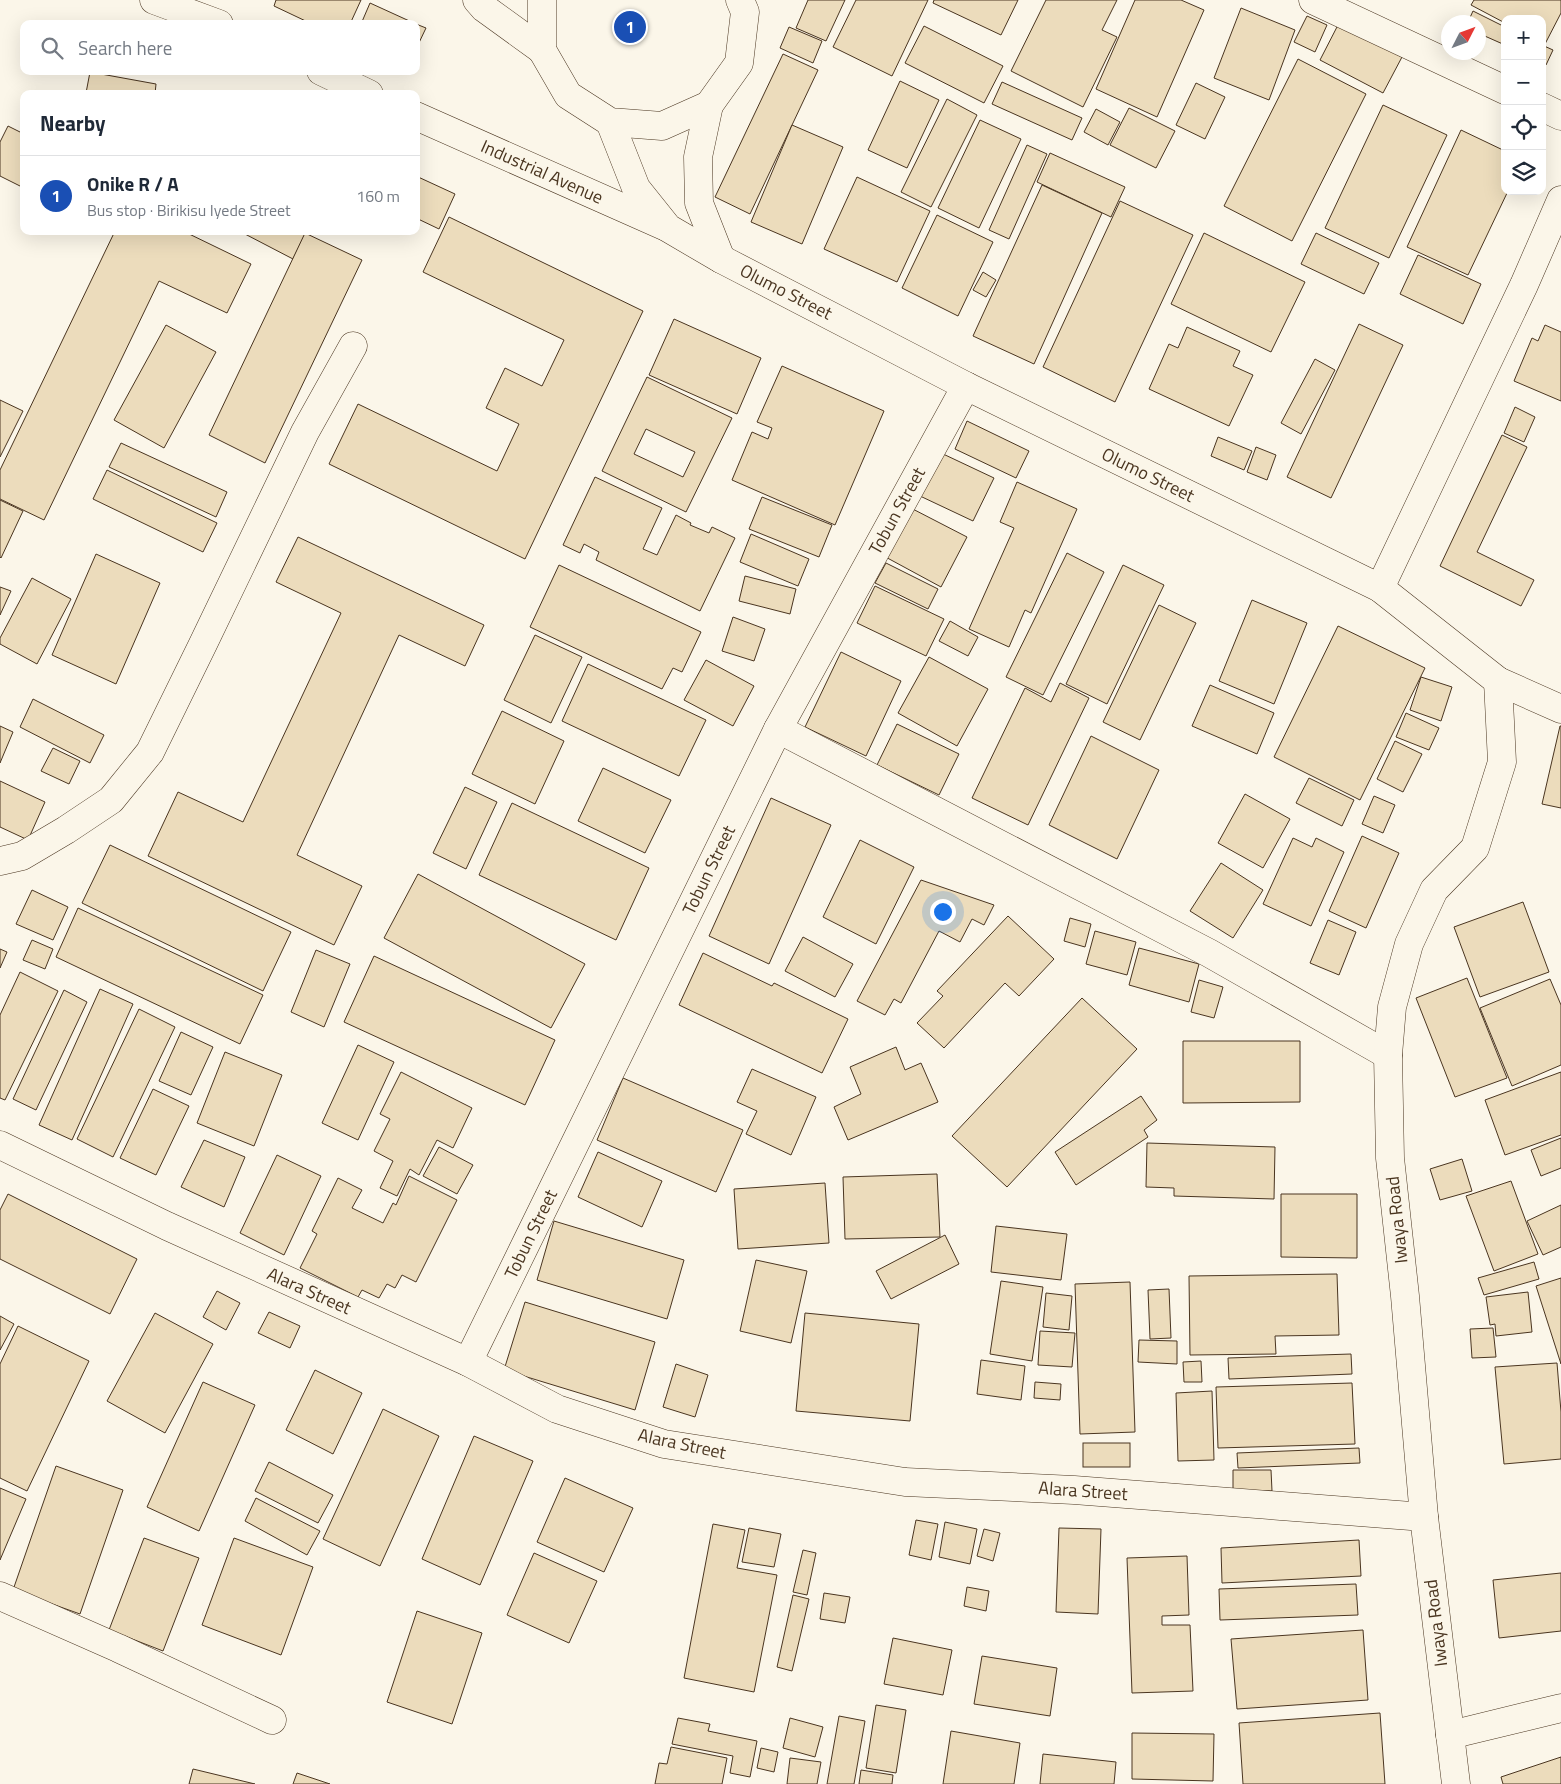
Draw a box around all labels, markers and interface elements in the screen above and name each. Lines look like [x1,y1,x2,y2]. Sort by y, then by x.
pin: 1 [614,8,646,46]
north arrow [1441,15,1486,60]
map controls [1501,15,1546,195]
button: + [1501,15,1546,60]
search box [20,20,420,75]
text: Search here [78,33,172,62]
icon: search [38,34,66,62]
button: − [1501,60,1546,105]
button: locate [1501,105,1546,150]
text: Nearby [40,107,105,139]
street label: Industrial Avenue [477,132,608,211]
button: layers [1501,150,1546,195]
text: Onike R / A [87,169,179,198]
text: 1 [52,184,60,208]
text: 160 m [356,184,400,208]
text: Bus stop · Birikisu Iyede Street [87,198,291,222]
street label: Olumo Street [735,257,838,327]
street label: Olumo Street [1097,440,1200,509]
street label: Tobun Street [861,461,932,559]
street label: Tobun Street [675,820,742,919]
your location [930,899,956,925]
street label: Iwaya Road [1379,1175,1415,1265]
street label: Tobun Street [497,1184,564,1283]
street label: Alara Street [263,1260,356,1321]
street label: Alara Street [636,1421,729,1466]
street label: Alara Street [1037,1474,1129,1507]
street label: Iwaya Road [1417,1578,1454,1668]

